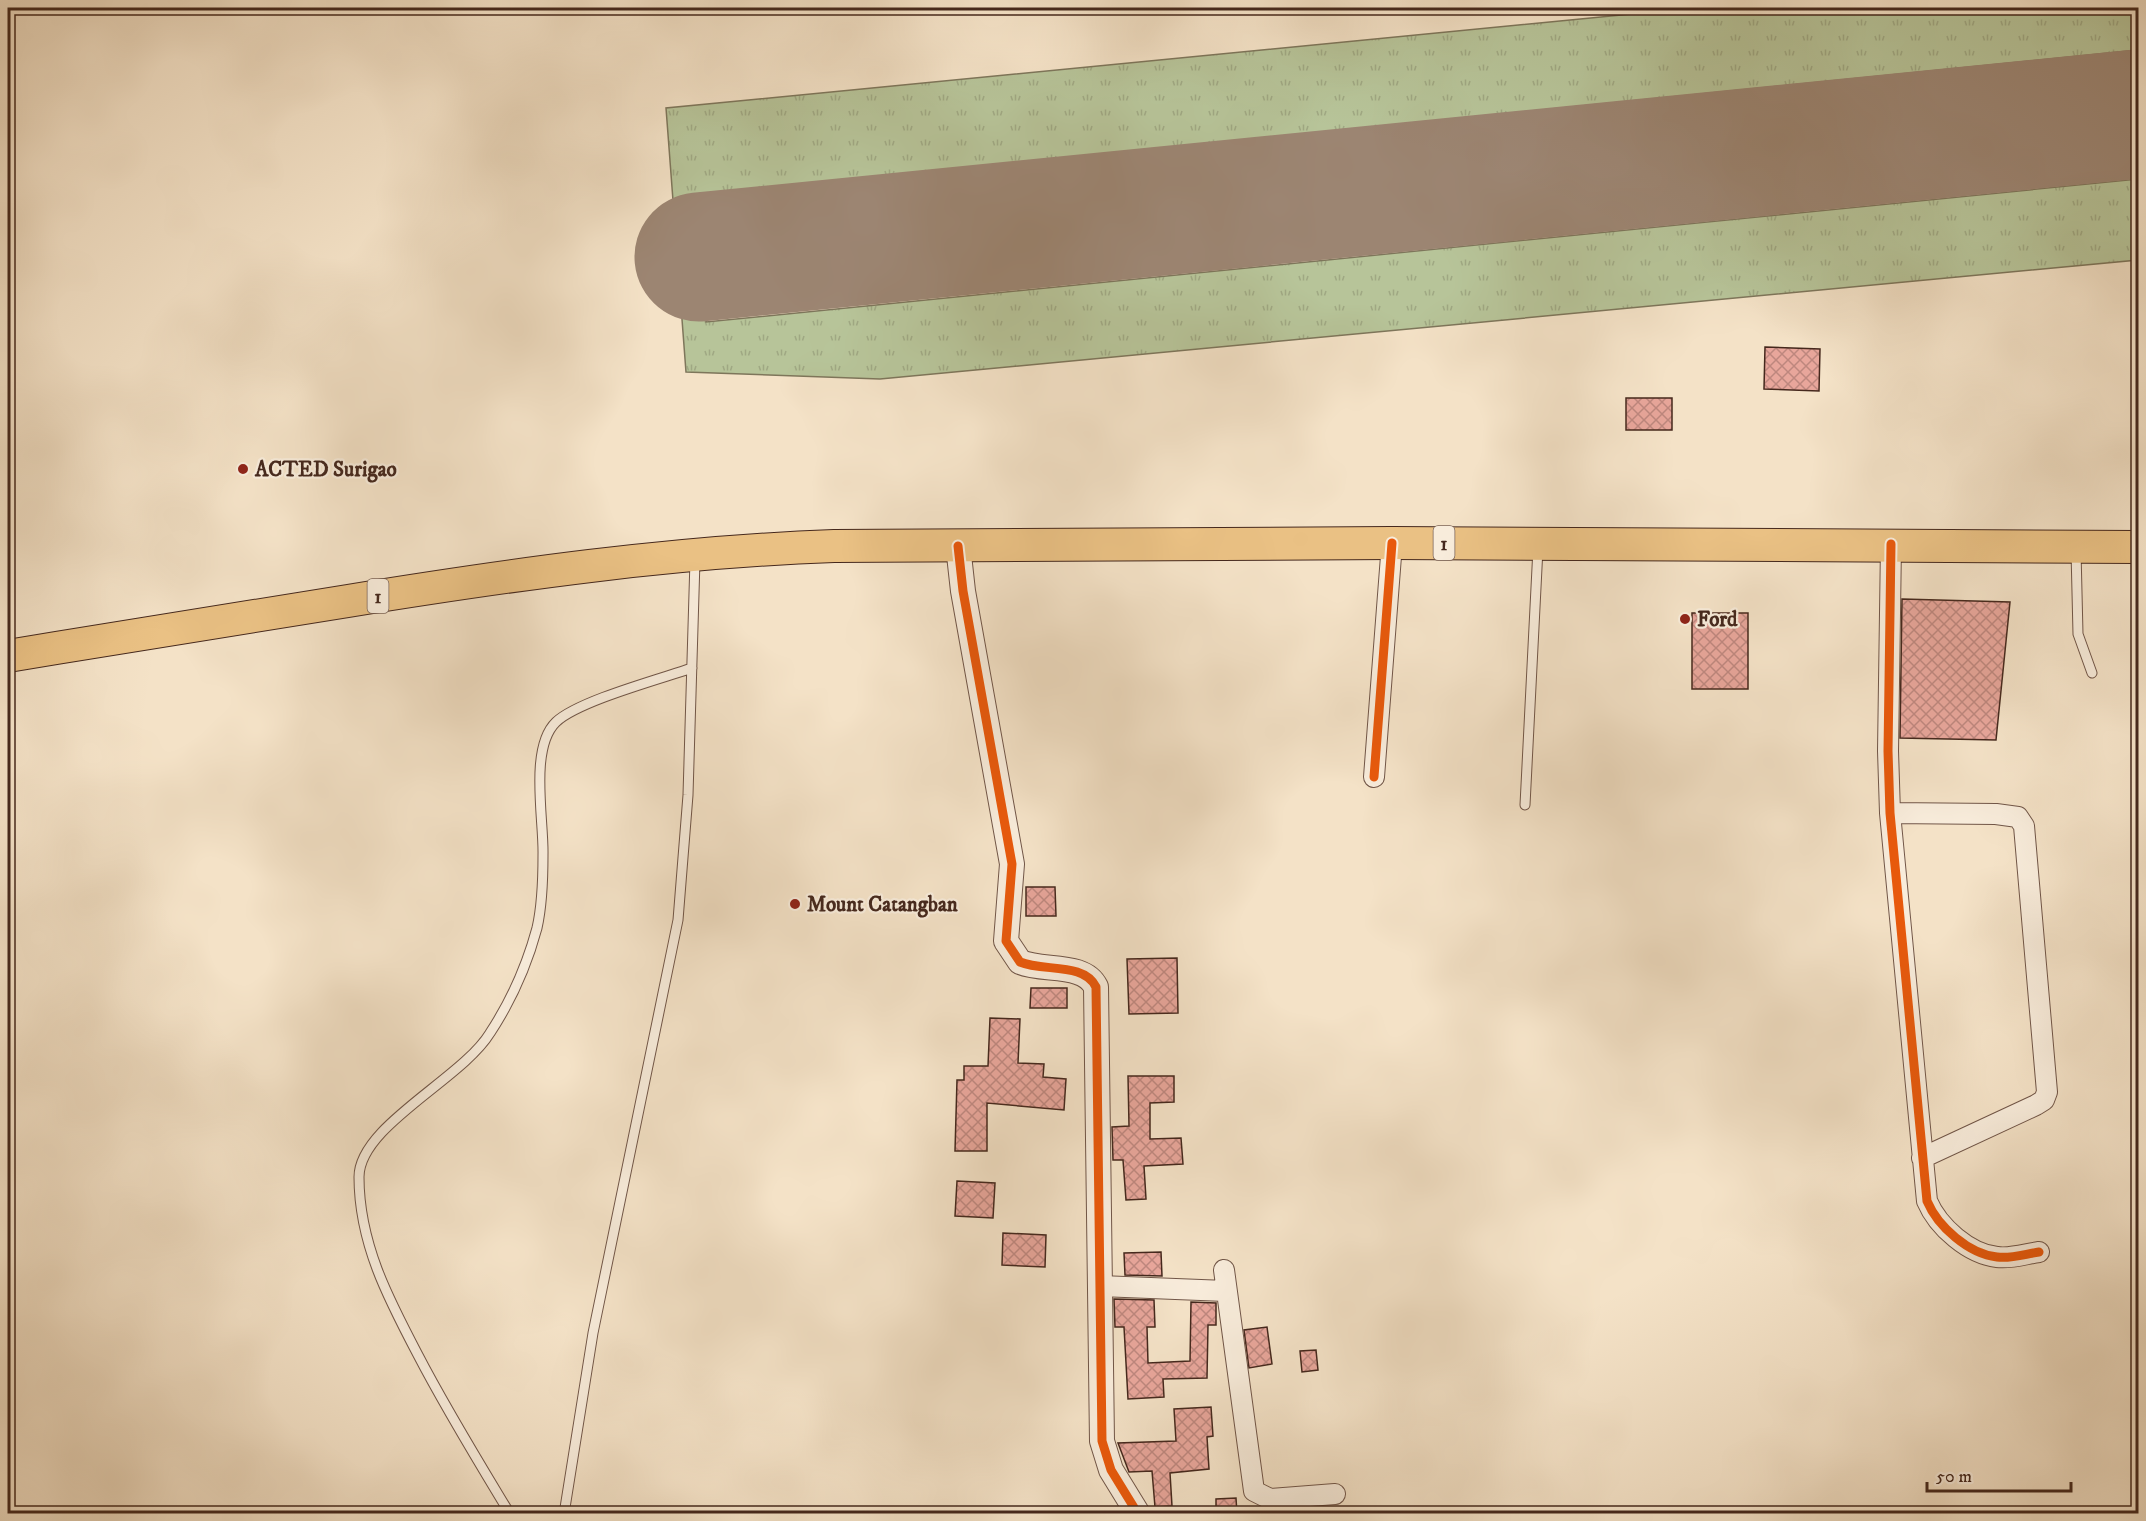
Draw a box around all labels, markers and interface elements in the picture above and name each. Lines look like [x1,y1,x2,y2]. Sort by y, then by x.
place label: ACTED Surigao [254,457,397,483]
marker: ACTED Surigao [236,462,250,476]
road number: 1 [1434,526,1454,560]
road number: 1 [368,579,388,613]
place label: Ford [1697,607,1738,633]
marker: Ford [1678,612,1692,626]
place label: Mount Catangban [807,892,959,918]
marker: Mount Catangban [788,897,802,911]
scale bar [1927,1455,2071,1493]
text: 50 m [1936,1466,1972,1488]

